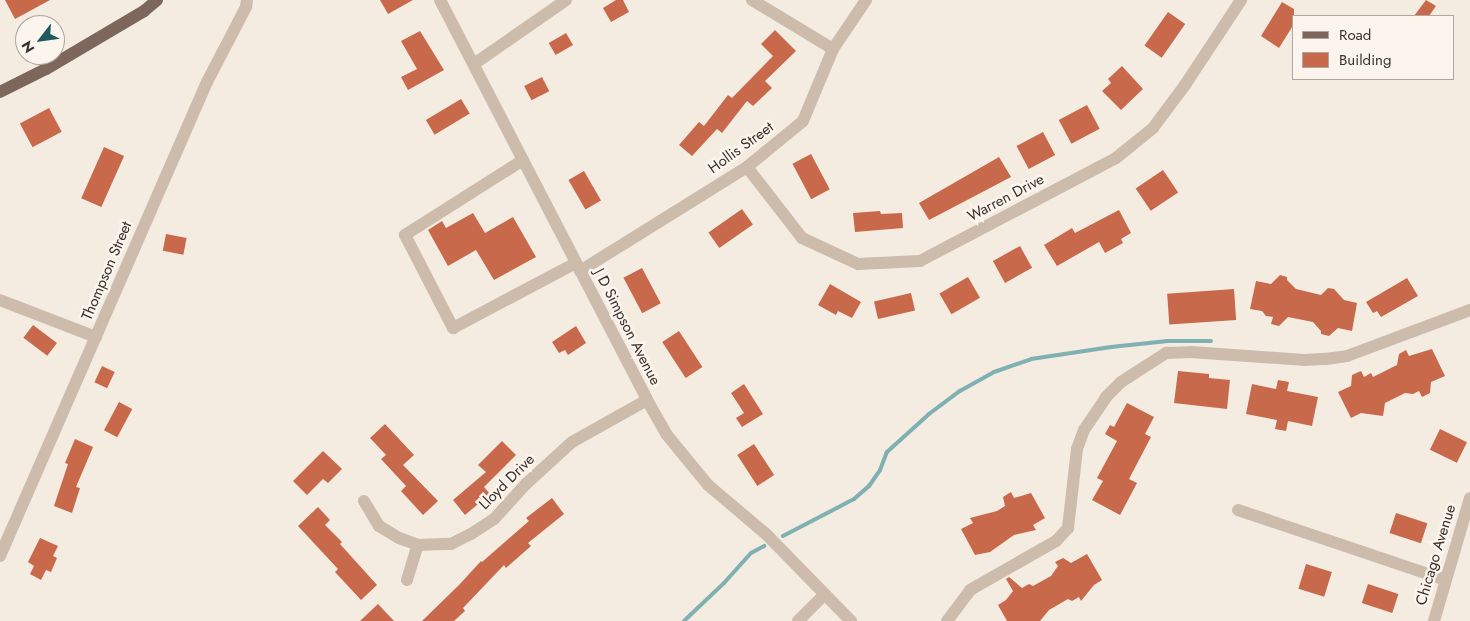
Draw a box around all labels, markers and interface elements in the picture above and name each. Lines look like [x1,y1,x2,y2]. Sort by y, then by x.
north arrow [15,15,65,65]
legend [1292,15,1455,80]
text: Road [1339,24,1371,46]
text: N [16,37,39,57]
text: Building [1339,49,1391,71]
street label: Hollis Street [705,118,777,178]
street label: Warren Drive [965,170,1047,226]
street label: Thompson Street [78,219,136,323]
street label: J D Simpson Avenue [590,266,664,388]
street label: Lloyd Drive [475,450,539,514]
street label: Chicago Avenue [1412,502,1460,608]

